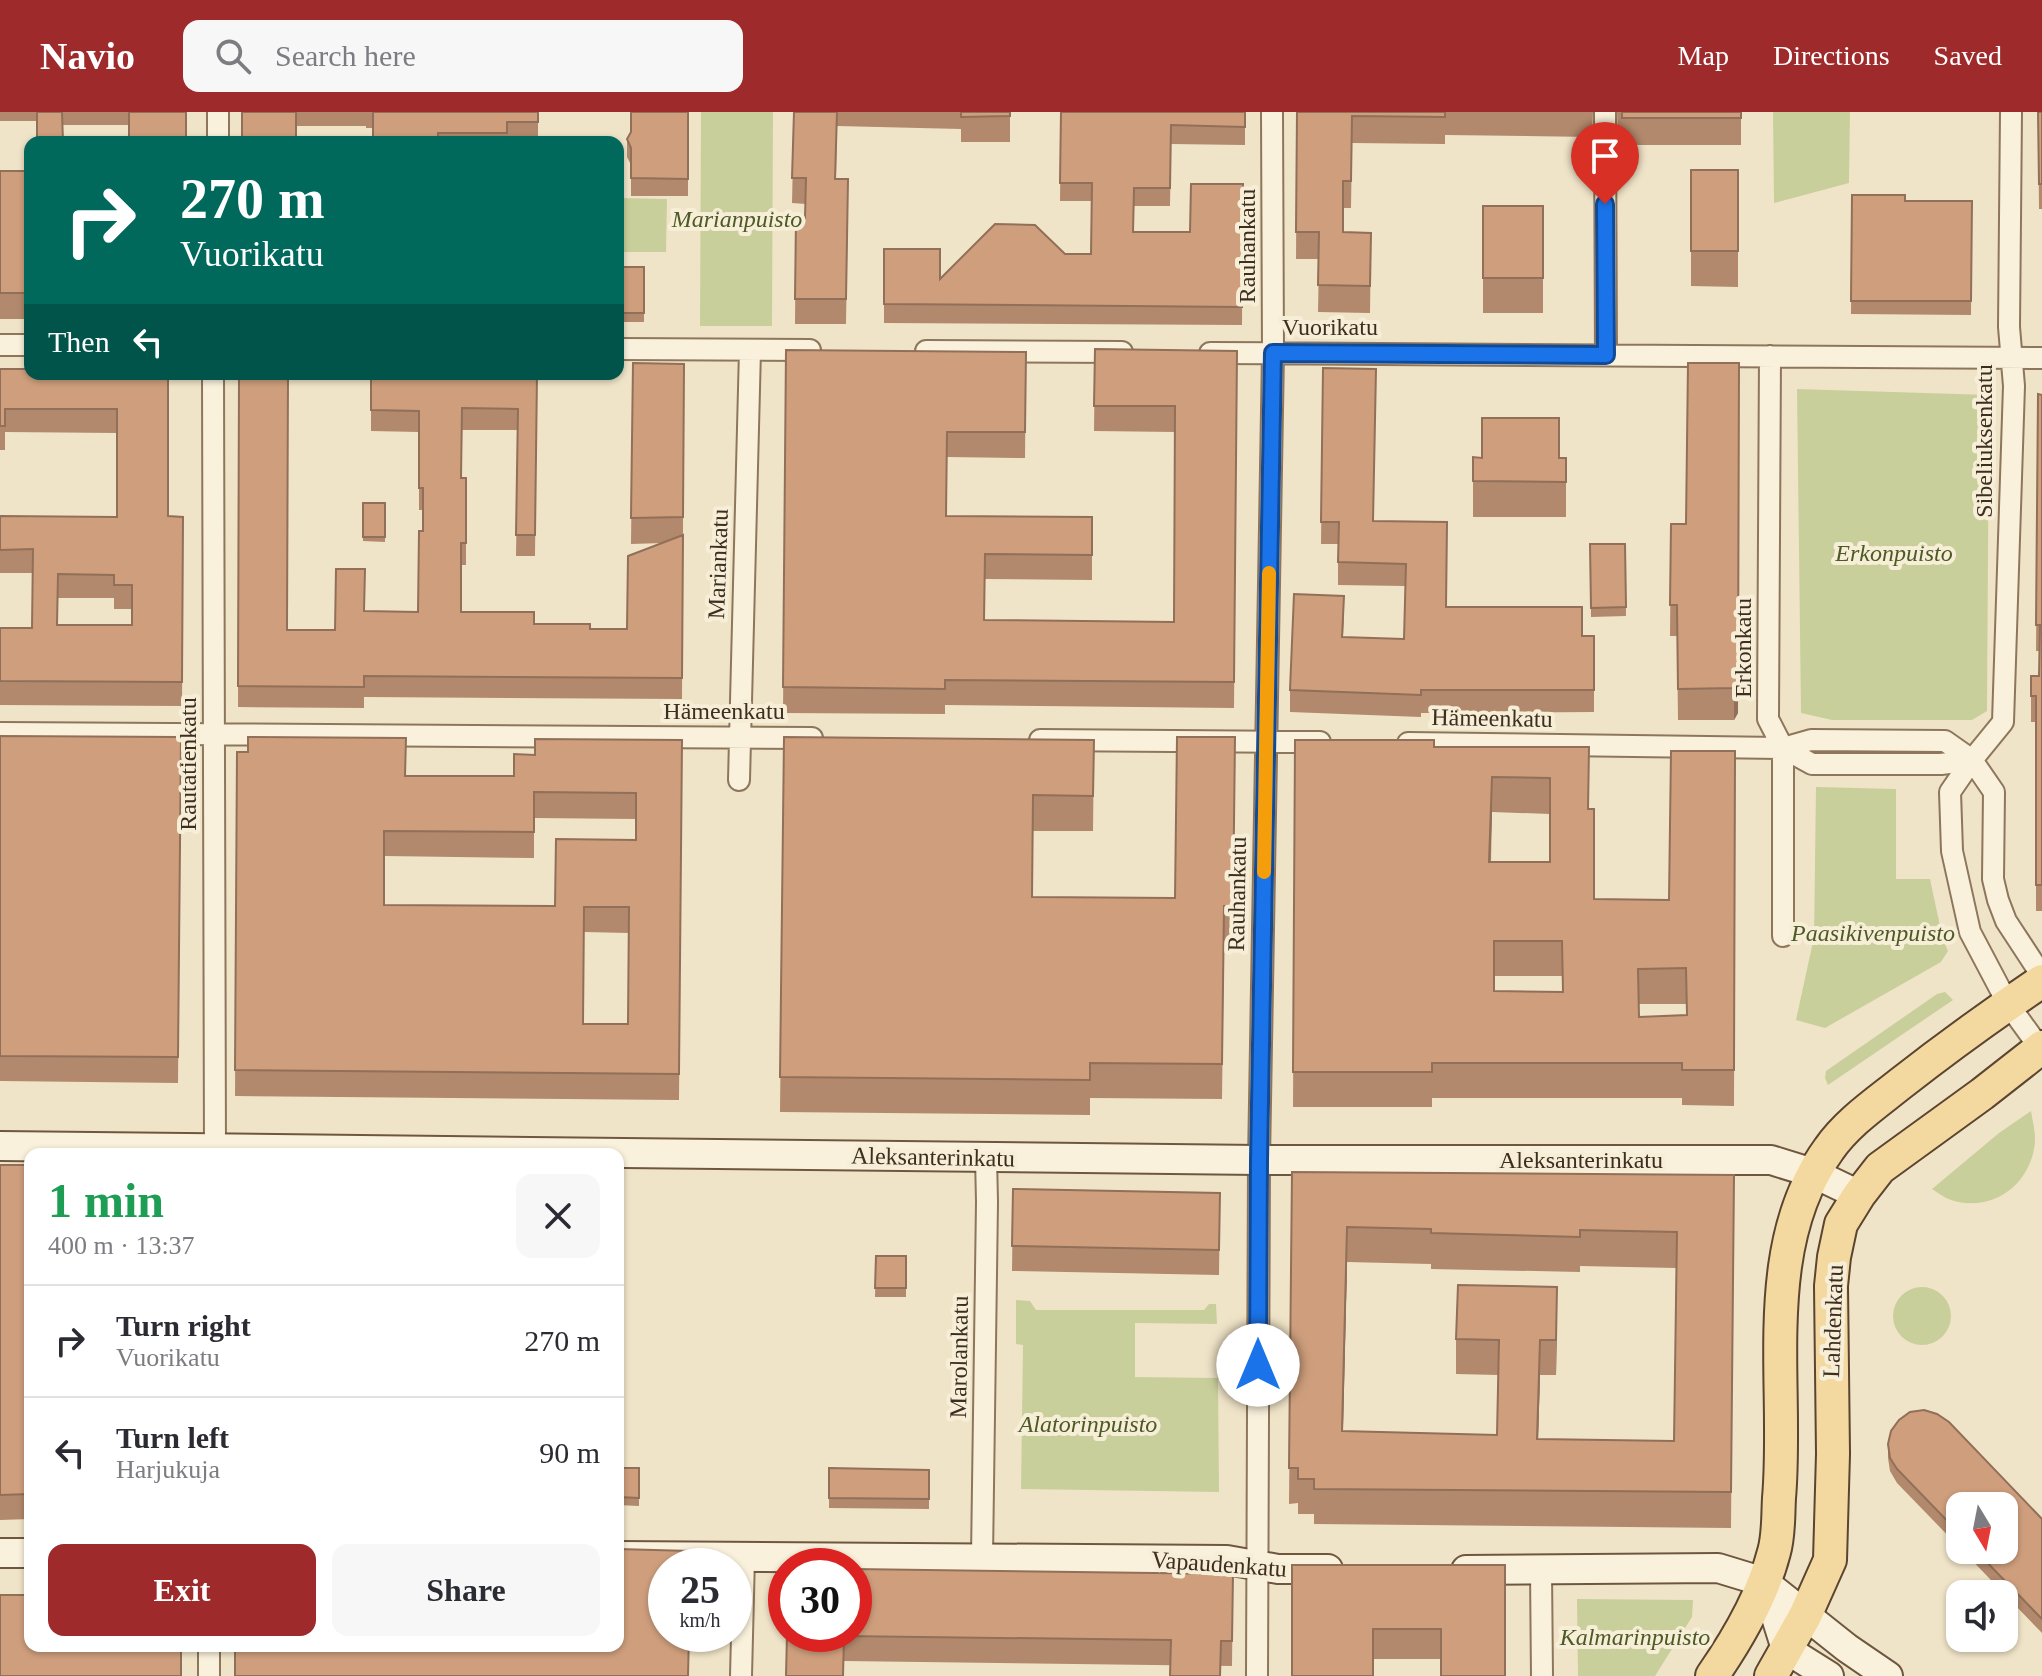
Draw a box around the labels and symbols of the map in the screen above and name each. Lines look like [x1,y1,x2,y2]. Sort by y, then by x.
pin [1571,122,1639,204]
street label: Rauhankatu [1234,189,1260,303]
park label: Marianpuisto [671,206,802,232]
street label: Vuorikatu [1282,314,1378,340]
street label: Sibeliuksenkatu [1971,364,1997,518]
street label: Mariankatu [703,508,733,620]
park label: Erkonpuisto [1834,540,1953,566]
street label: Erkonkatu [1730,598,1756,698]
street label: Rautatienkatu [175,697,201,831]
street label: Hämeenkatu [663,698,785,724]
street label: Hämeenkatu [1431,704,1553,732]
street label: Rauhankatu [1223,836,1251,952]
park label: Paasikivenpuisto [1790,920,1955,946]
street label: Aleksanterinkatu [851,1143,1015,1171]
street label: Aleksanterinkatu [1499,1147,1663,1173]
street label: Lahdenkatu [1818,1264,1848,1378]
street label: Marolankatu [945,1295,973,1419]
position arrow [1216,1323,1300,1407]
park label: Alatorinpuisto [1017,1411,1157,1437]
north arrow [1946,1492,2018,1564]
street label: Vapaudenkatu [1150,1546,1288,1582]
speed limit sign: 30 [768,1548,872,1652]
park label: Kalmarinpuisto [1559,1624,1710,1650]

